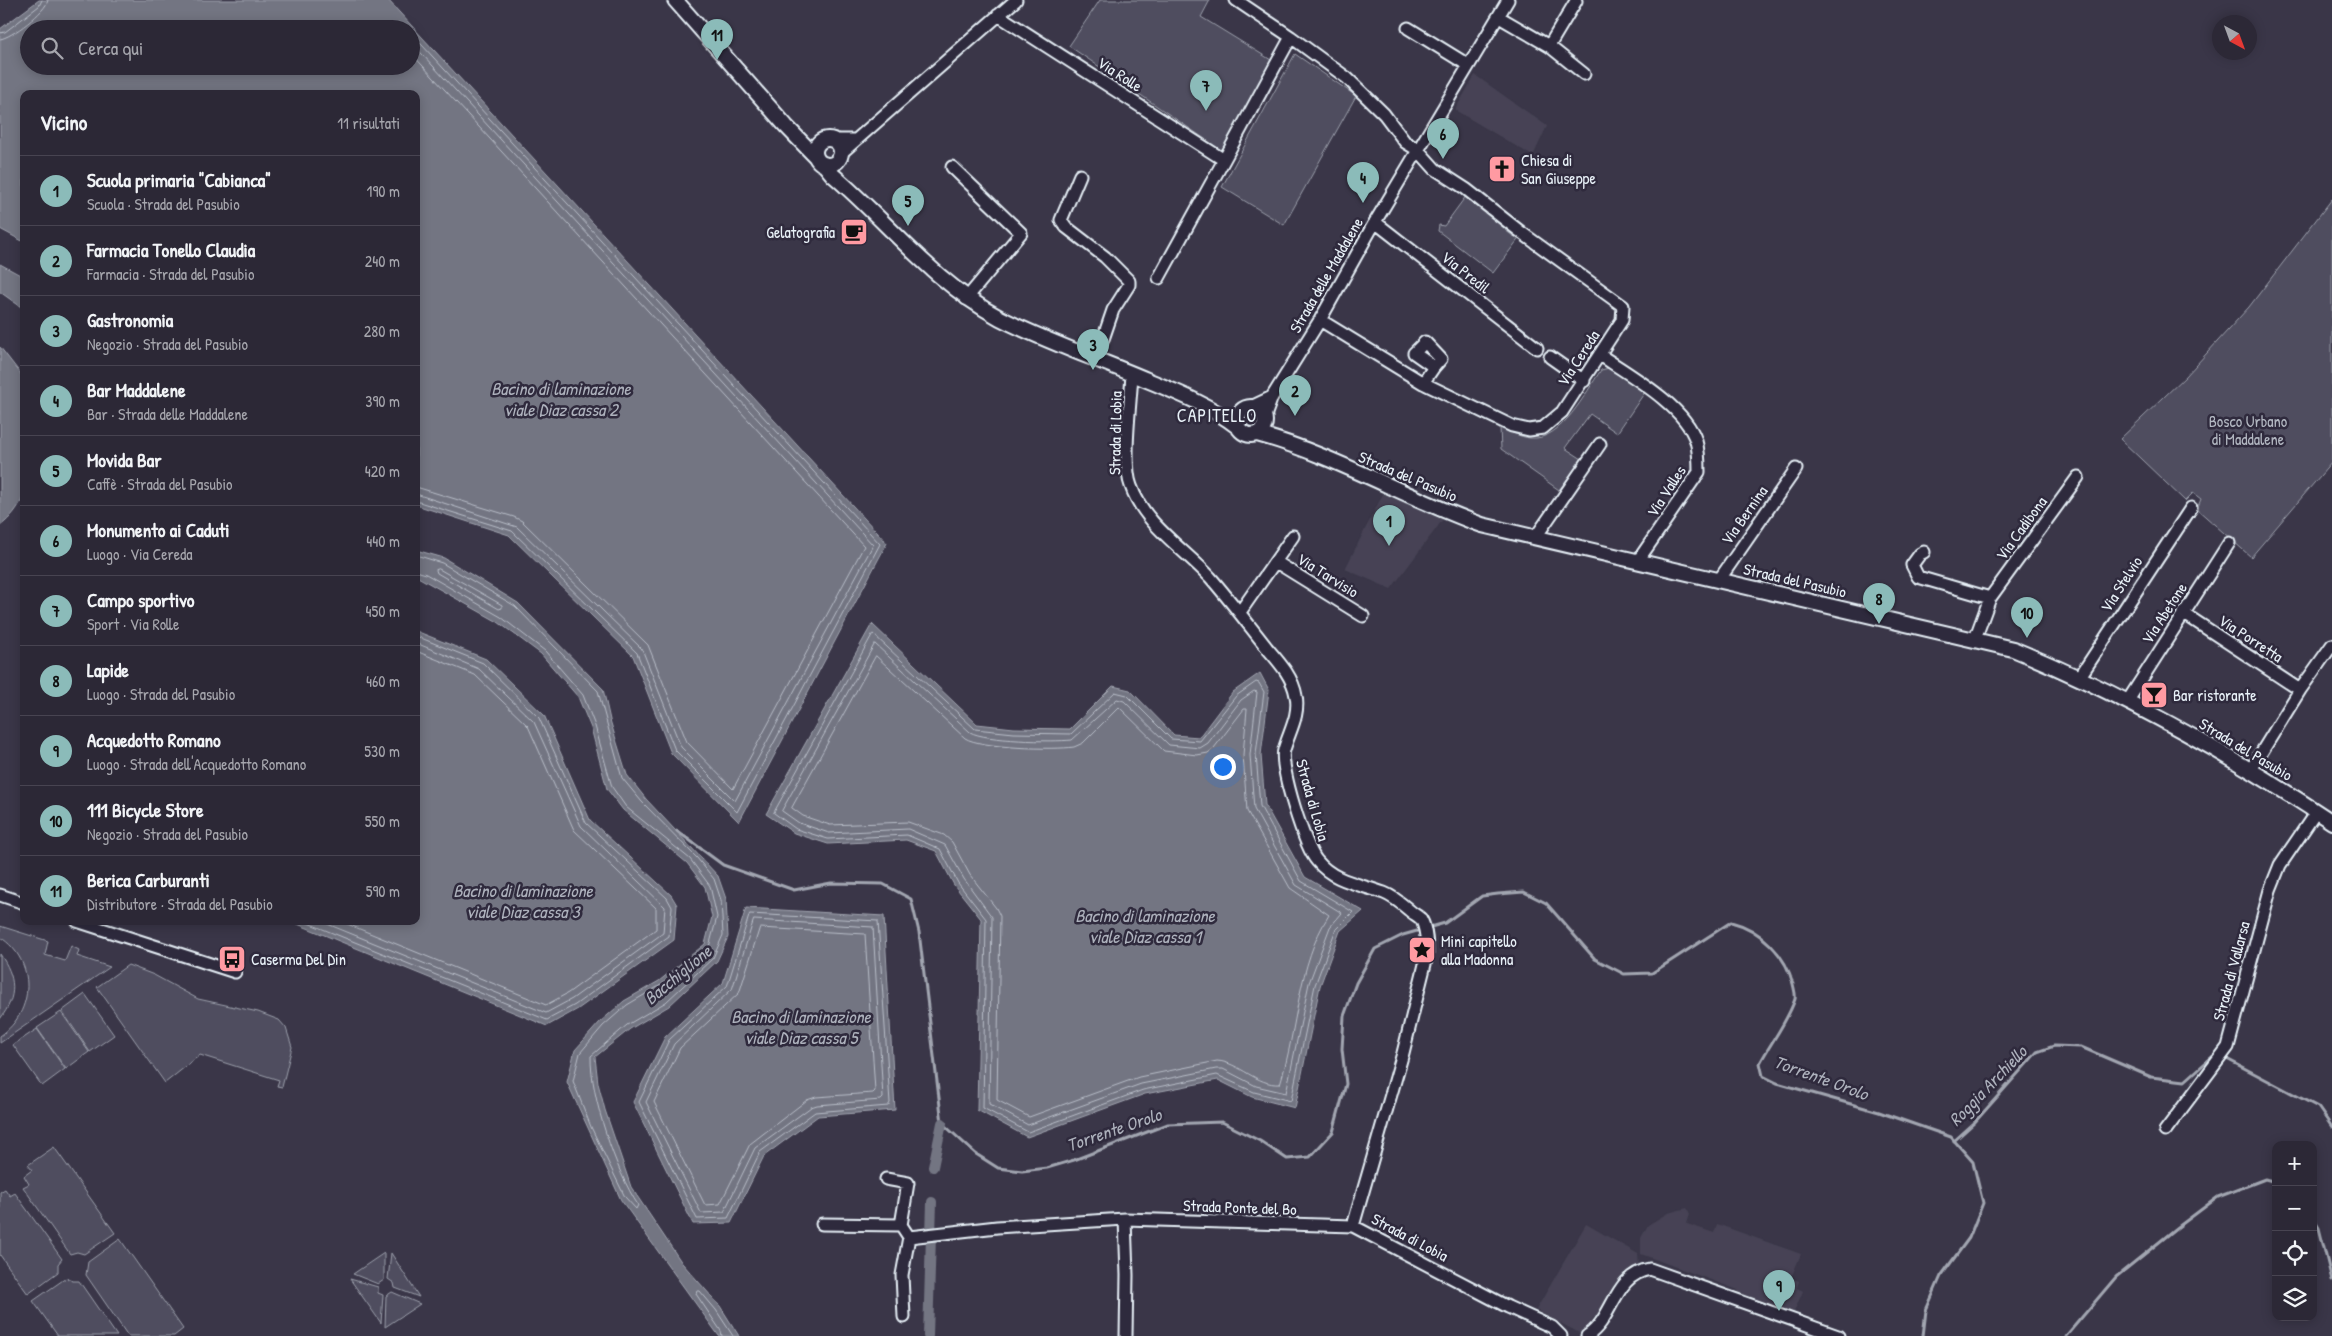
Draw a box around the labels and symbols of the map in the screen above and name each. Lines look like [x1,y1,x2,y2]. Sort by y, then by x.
north arrow [2212,15,2257,60]
pin: 11 [701,19,733,60]
street label: Via Rolle [1093,51,1147,97]
pin: 7 [1190,70,1222,111]
pin: 6 [1427,118,1459,159]
place label: Chiesa di San Giuseppe [1521,149,1596,189]
church icon: Chiesa di San Giuseppe [1487,154,1517,184]
pin: 4 [1347,162,1379,203]
pin: 5 [892,185,924,226]
street label: Strada delle Maddalene [1284,213,1368,337]
cafe icon: Gelatografia [839,217,869,247]
place label: Gelatografia [766,221,835,243]
street label: Via Predil [1437,246,1496,299]
street label: Via Cereda [1552,326,1604,390]
pin: 3 [1077,329,1109,370]
pin: 2 [1279,375,1311,416]
water label: Bacino di laminazione viale Diaz cassa 2 [491,376,632,422]
street label: Strada di Lobia [1103,391,1127,475]
district label: CAPITELLO [1177,403,1257,428]
park label: Bosco Urbano di Maddalene [2209,410,2288,450]
street label: Strada del Pasubio [1355,445,1461,507]
street label: Via Valles [1641,461,1691,521]
street label: Via Bernina [1716,481,1772,549]
street label: Via Cadibona [1990,492,2052,564]
pin: 1 [1373,505,1405,546]
street label: Via Tarvisio [1293,547,1363,603]
street label: Via Stelvio [2095,551,2148,616]
street label: Strada del Pasubio [1741,557,1849,603]
street label: Via Abetone [2136,578,2192,648]
pin: 8 [1863,583,1895,624]
pin: 10 [2011,597,2043,638]
street label: Via Porretta [2215,609,2287,667]
bar icon: Bar ristorante [2139,680,2169,710]
place label: Bar ristorante [2173,684,2257,706]
street label: Strada del Pasubio [2195,712,2297,786]
your location [1210,754,1236,780]
street label: Strada di Lobia [1291,757,1335,843]
water label: Bacino di laminazione viale Diaz cassa 3 [453,878,594,924]
water label: Bacino di laminazione viale Diaz cassa 1 [1075,903,1216,949]
street label: Strada di Vallarsa [2207,919,2255,1023]
place label: Mini capitello alla Madonna [1441,930,1517,970]
place icon: Mini capitello alla Madonna [1407,935,1437,965]
water label: Bacchiglione [639,938,717,1010]
bus stop icon: Caserma Del Din [217,944,247,974]
place label: Caserma Del Din [251,948,346,970]
water label: Bacino di laminazione viale Diaz cassa 5 [731,1004,872,1050]
water label: Roggia Archiello [1943,1039,2034,1131]
water label: Torrente Orolo [1771,1049,1873,1107]
water label: Torrente Orolo [1063,1101,1166,1157]
street label: Strada Ponte del Bo [1183,1194,1298,1220]
street label: Strada di Lobia [1368,1208,1452,1266]
pin: 9 [1763,1270,1795,1311]

